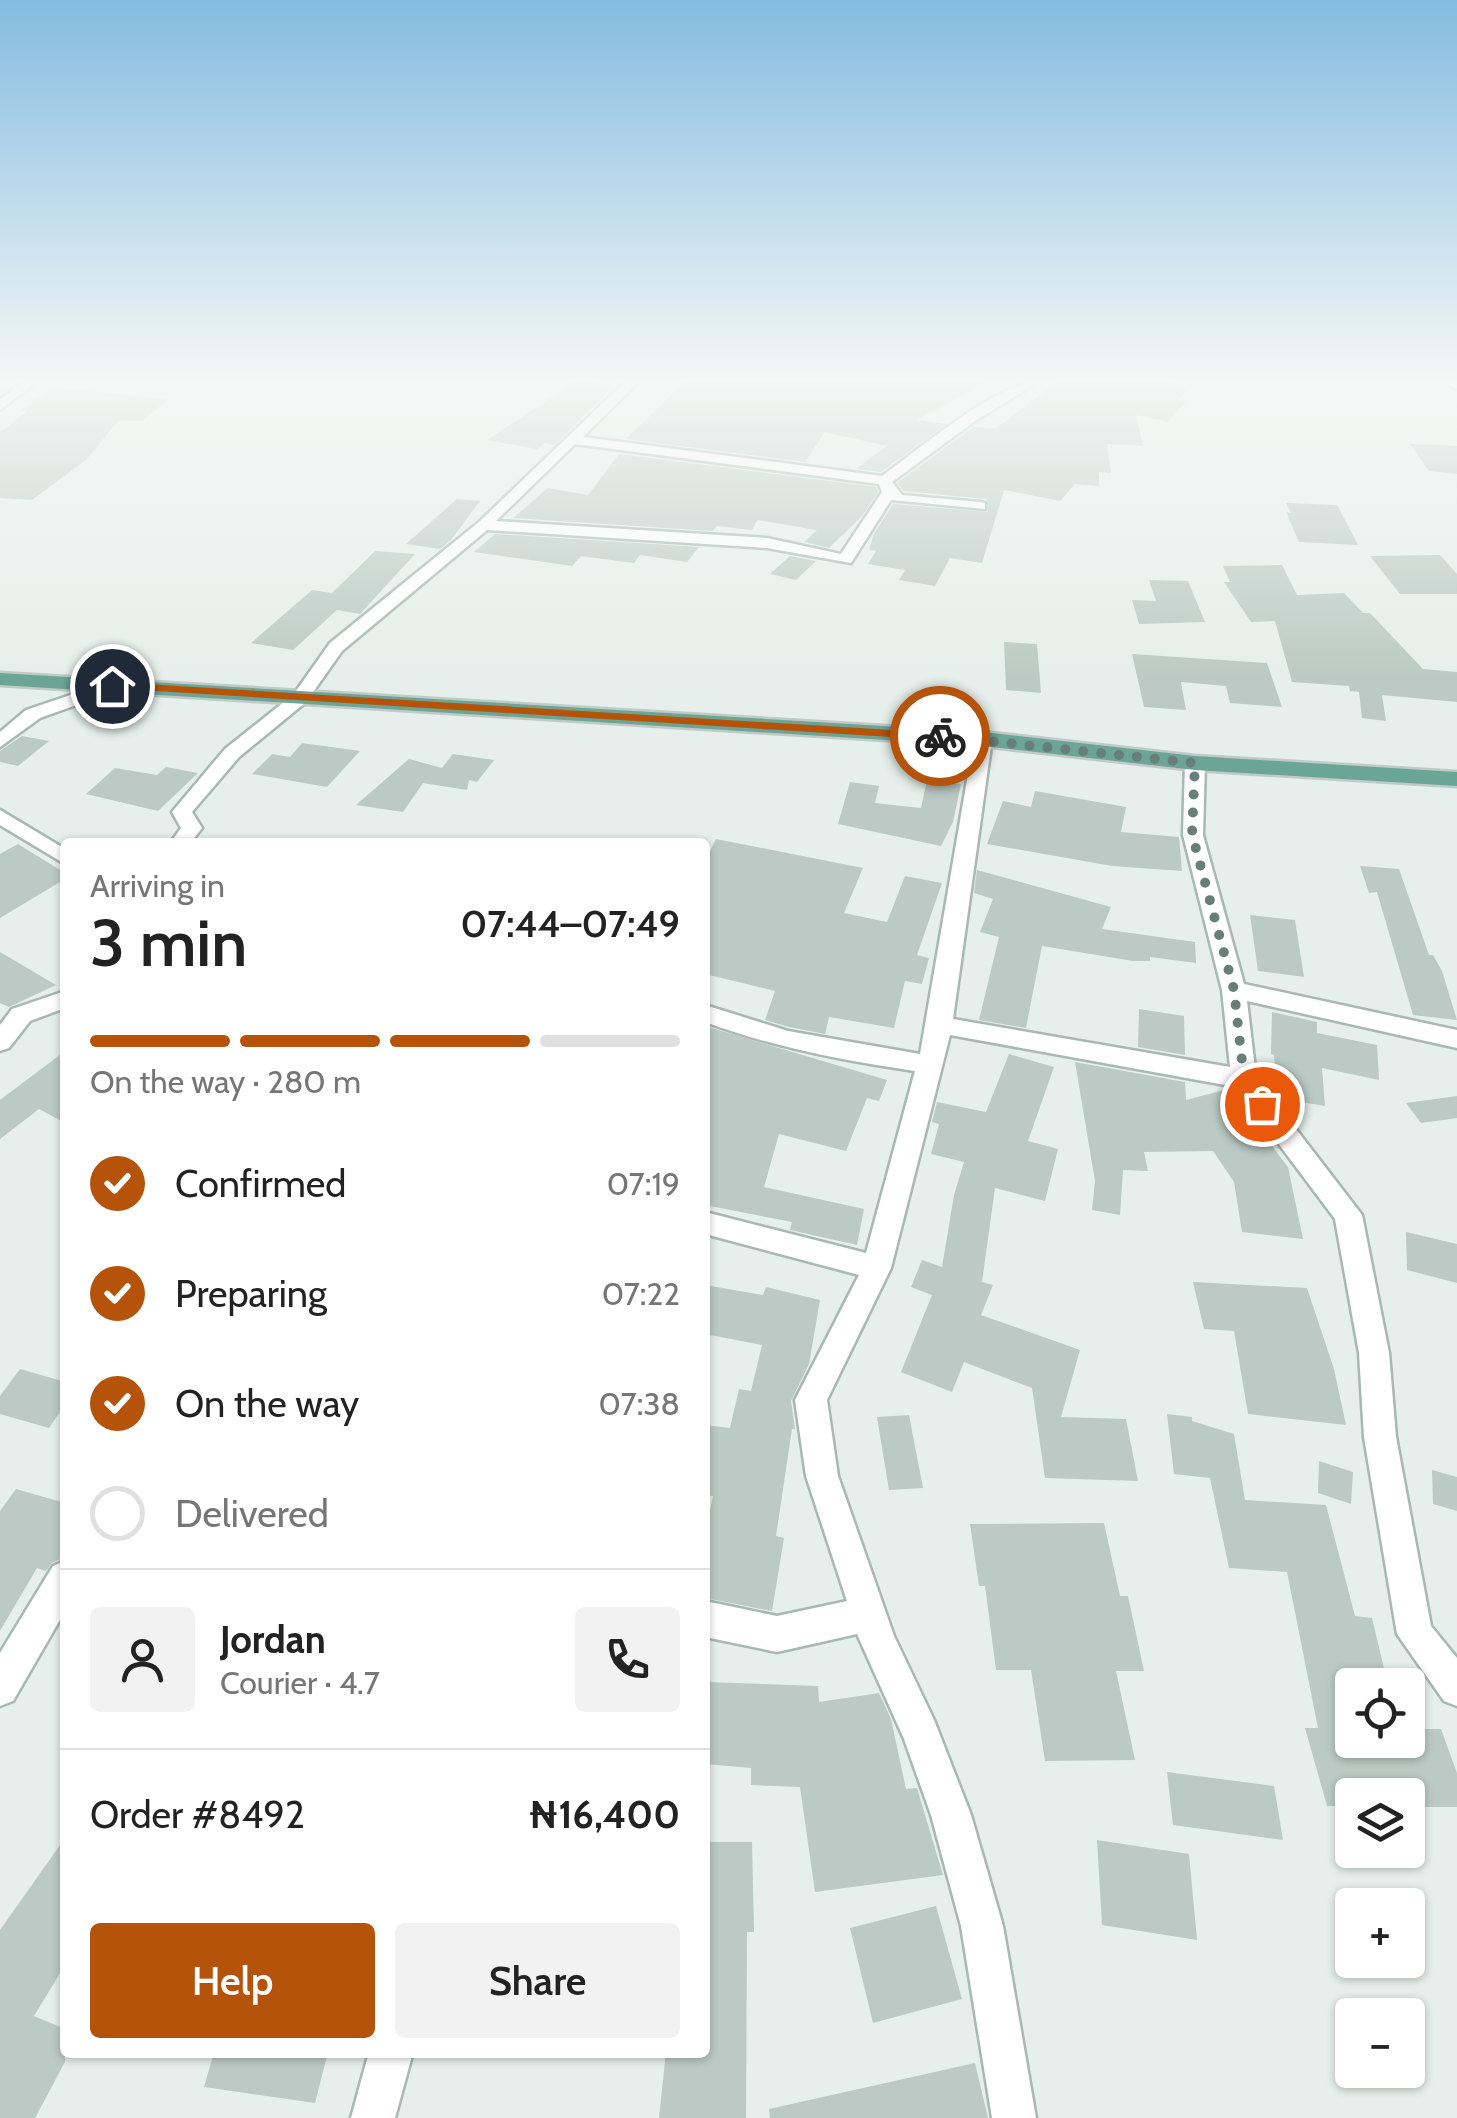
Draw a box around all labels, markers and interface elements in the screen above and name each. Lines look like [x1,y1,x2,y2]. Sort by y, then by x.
pin [70,644,155,729]
icon: home [85,659,140,714]
courier [890,686,990,786]
icon: bike [913,709,968,764]
text: Arriving in [90,866,225,905]
text: 07:44–07:49 [460,900,680,947]
text: 3 min [90,903,247,982]
text: On the way · 280 m [90,1062,361,1101]
pin [1220,1062,1305,1147]
icon: bag [1235,1077,1290,1132]
icon: check [90,1156,145,1211]
text: Confirmed [175,1160,346,1207]
text: 07:19 [607,1164,680,1203]
icon: check [90,1266,145,1321]
text: Preparing [175,1270,327,1317]
text: 07:22 [602,1274,680,1313]
icon: check [90,1376,145,1431]
text: On the way [175,1380,359,1427]
text: 07:38 [599,1384,680,1423]
text: Delivered [175,1490,329,1537]
button: person [90,1607,195,1712]
button: phone [575,1607,680,1712]
text: Jordan [220,1616,326,1663]
text: Courier · 4.7 [220,1663,380,1702]
map controls [1335,1668,1425,2088]
button: locate [1335,1668,1425,1758]
button: layers [1335,1778,1425,1868]
text: Order #8492 [90,1791,305,1838]
text: ₦16,400 [528,1791,680,1838]
button: + [1335,1888,1425,1978]
button: Help [90,1923,375,2038]
button: Share [395,1923,680,2038]
button: − [1335,1998,1425,2088]

